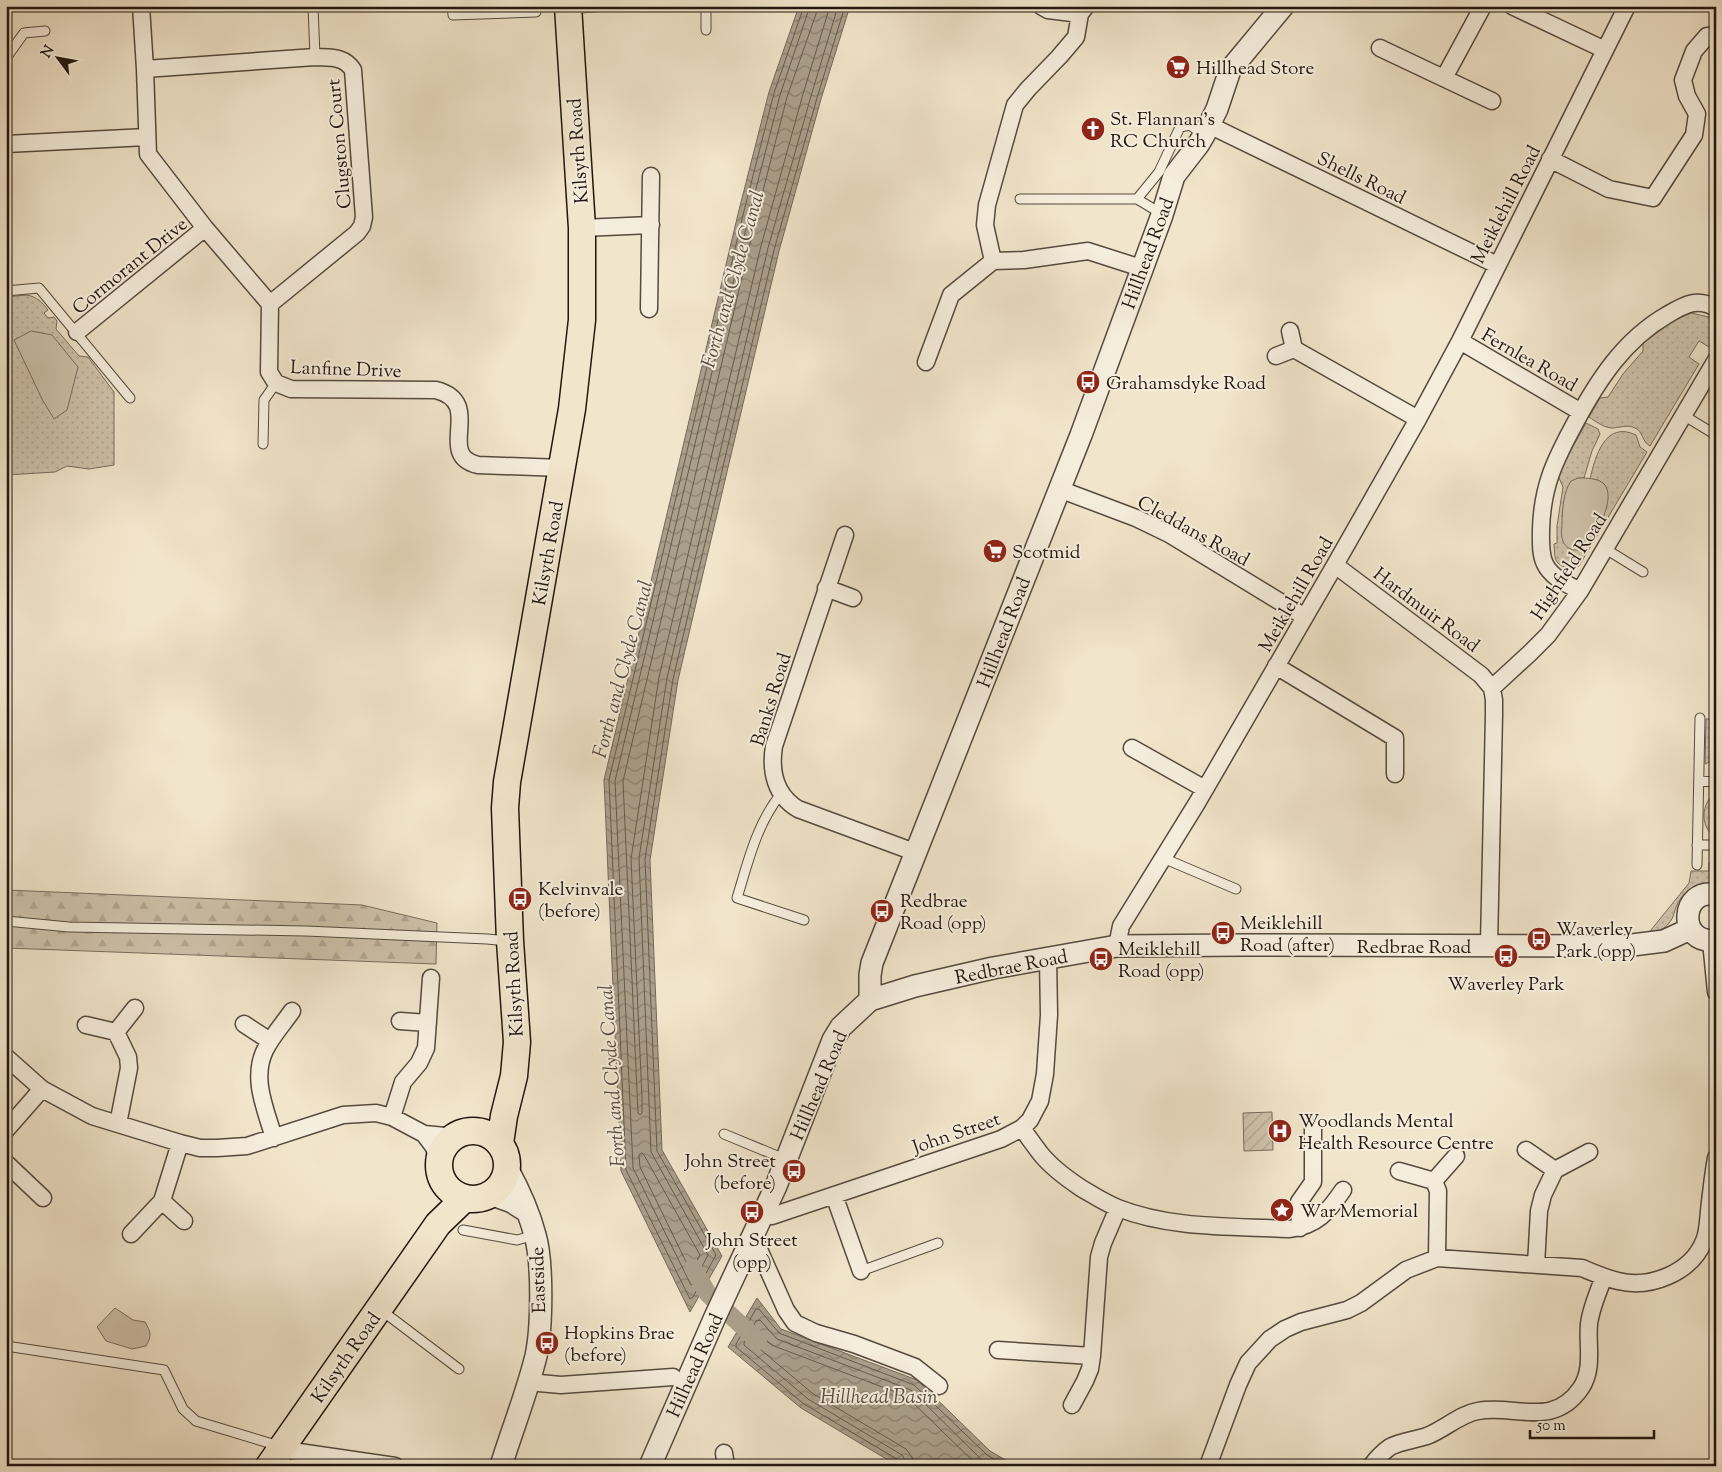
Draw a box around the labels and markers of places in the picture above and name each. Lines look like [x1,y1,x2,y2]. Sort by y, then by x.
supermarket icon: Hillhead Store [1165,54,1191,80]
place label: Hillhead Store [1196,56,1314,83]
place label: St. Flannan's RC Church [1110,107,1215,156]
church icon: St. Flannan's RC Church [1080,116,1106,142]
bus stop icon: Grahamsdyke Road [1075,369,1101,395]
place label: Grahamsdyke Road [1106,371,1266,398]
supermarket icon: Scotmid [982,538,1008,564]
place label: Scotmid [1012,540,1081,567]
place label: Kelvinvale (before) [538,877,624,926]
bus stop icon: Kelvinvale (before) [507,886,533,912]
place label: Redbrae Road (opp) [900,889,987,938]
bus stop icon: Redbrae Road (opp) [869,898,895,924]
place label: Meiklehill Road (after) [1240,911,1335,960]
place label: Waverley Park (opp) [1556,917,1636,966]
bus stop icon: Meiklehill Road (after) [1210,920,1236,946]
bus stop icon: Waverley Park (opp) [1526,926,1552,952]
place label: Meiklehill Road (opp) [1118,937,1205,986]
bus stop icon: Waverley Park [1493,943,1519,969]
bus stop icon: Meiklehill Road (opp) [1088,946,1114,972]
place label: Waverley Park [1447,972,1565,999]
place label: Woodlands Mental Health Resource Centre [1298,1109,1494,1158]
hospital icon: Woodlands Mental Health Resource Centre [1267,1118,1293,1144]
place label: John Street (before) [684,1149,777,1198]
bus stop icon: John Street (before) [781,1158,807,1184]
place icon: War Memorial [1269,1197,1295,1223]
bus stop icon: John Street (opp) [739,1199,765,1225]
place label: War Memorial [1300,1199,1418,1226]
place label: John Street (opp) [705,1228,798,1277]
place label: Hopkins Brae (before) [564,1321,675,1370]
bus stop icon: Hopkins Brae (before) [534,1330,560,1356]

